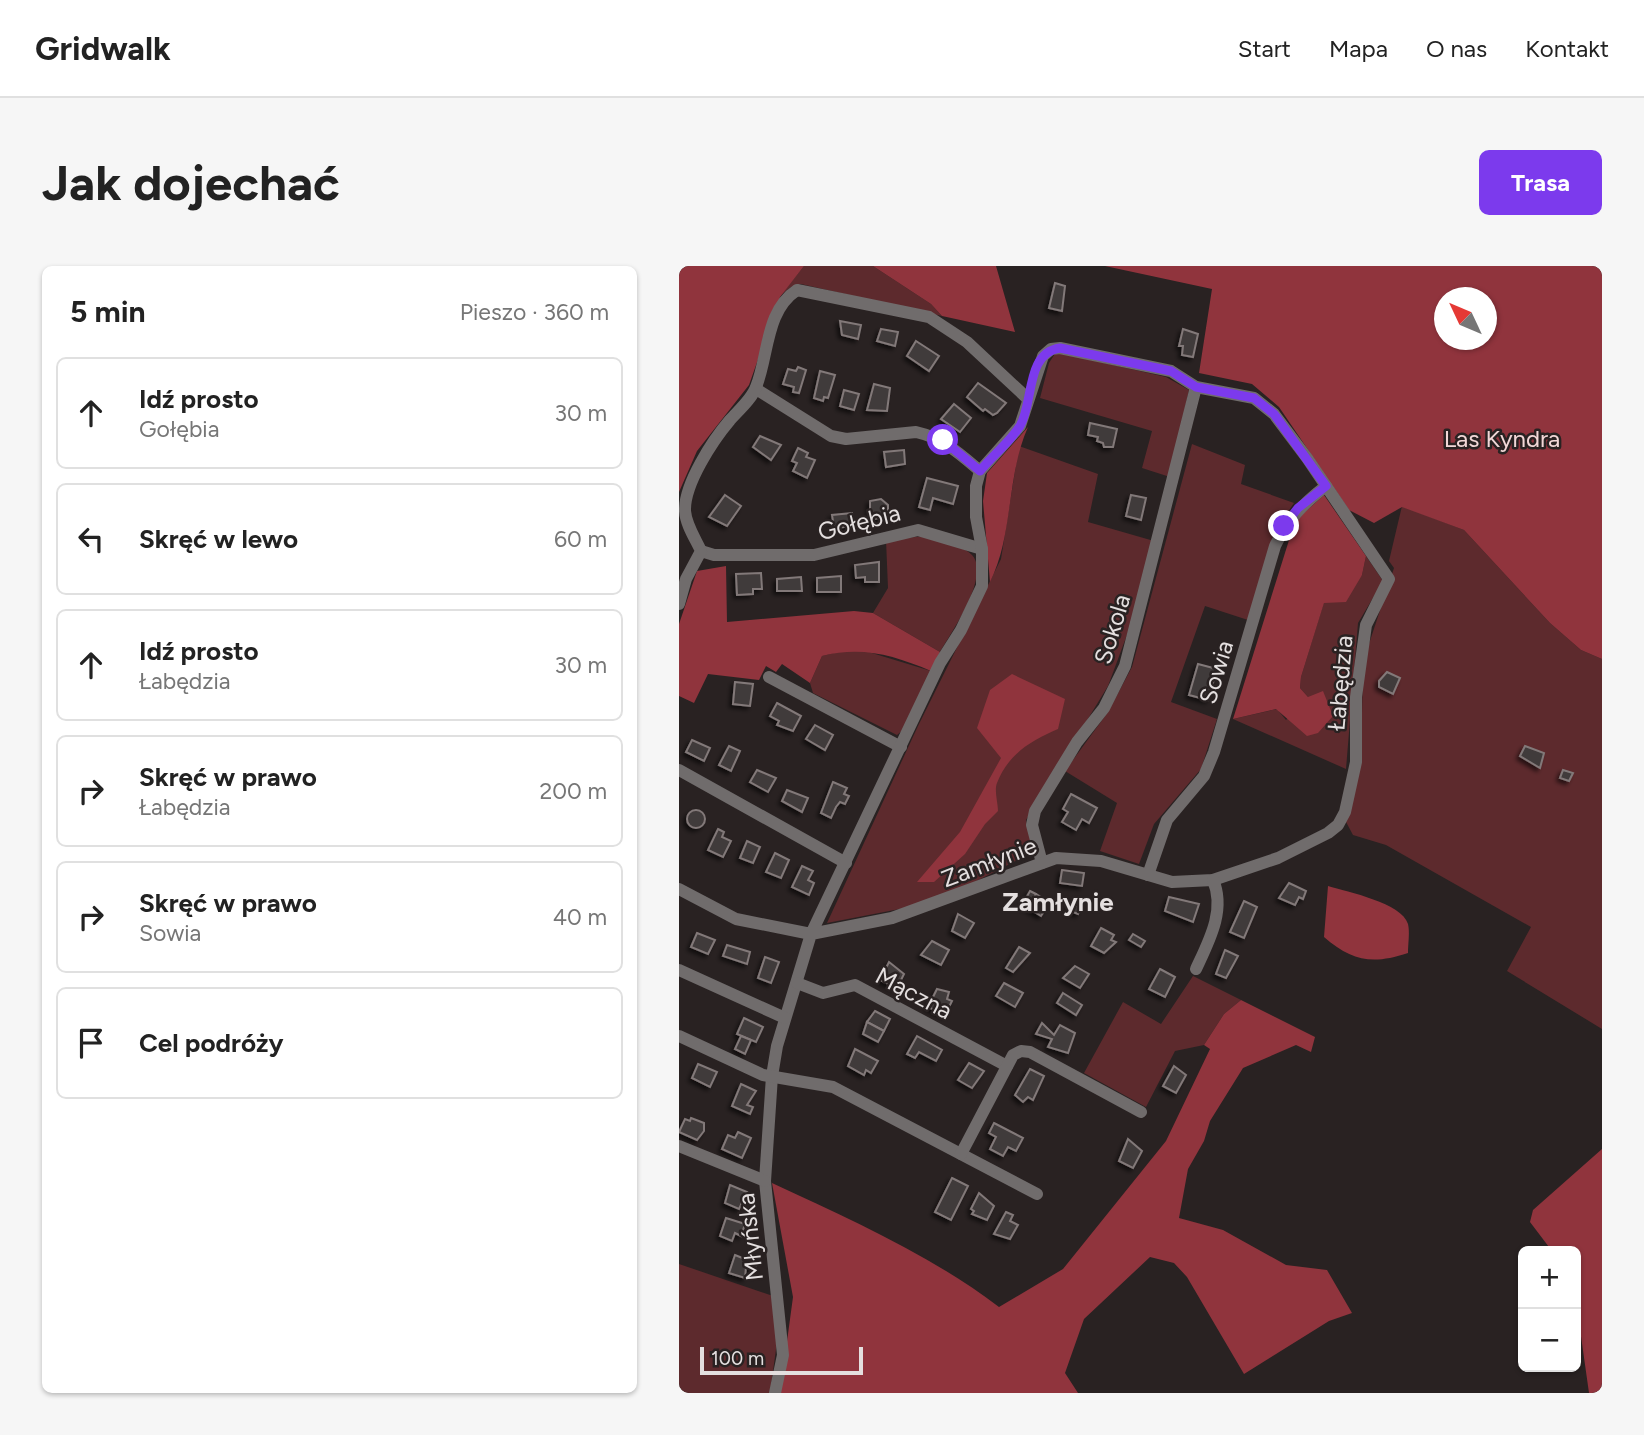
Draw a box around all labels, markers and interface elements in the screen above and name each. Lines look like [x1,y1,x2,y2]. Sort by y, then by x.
text: Gridwalk [35,29,171,68]
text: Start [1238,34,1291,63]
text: Mapa [1329,34,1388,63]
text: O nas [1426,34,1487,63]
text: Kontakt [1525,34,1609,63]
button: Trasa [1479,150,1602,215]
text: Jak dojechać [42,153,340,212]
north arrow [1434,287,1497,350]
text: 5 min [70,293,146,330]
text: Pieszo · 360 m [460,298,609,326]
text: Idź prosto [139,383,259,415]
icon: ahead [72,394,110,432]
text: 30 m [554,399,607,427]
text: Gołębia [139,415,219,443]
route start [927,424,958,455]
park label: Las Kyndra [1444,424,1560,453]
street label: Gołębia [815,498,903,546]
route end [1268,510,1299,541]
icon: left [72,520,110,558]
text: Skręć w lewo [139,523,298,555]
text: 60 m [554,525,607,553]
street label: Sokola [1088,591,1136,667]
street label: Łabędzia [1321,634,1359,732]
text: Idź prosto [139,635,259,667]
street label: Sowia [1193,637,1239,707]
icon: ahead [72,646,110,684]
text: 30 m [554,651,607,679]
text: Łabędzia [139,667,231,695]
text: Skręć w prawo [139,761,317,793]
icon: right [72,772,110,810]
text: 200 m [539,777,607,805]
text: Łabędzia [139,793,231,821]
street label: Zamłynie [937,831,1041,893]
district label: Zamłynie [1002,886,1114,918]
text: Skręć w prawo [139,887,317,919]
icon: right [72,898,110,936]
text: 40 m [553,903,607,931]
text: Sowia [139,919,201,947]
street label: Mączna [871,961,957,1025]
icon: arrive [72,1024,110,1062]
text: Cel podróży [139,1027,283,1059]
street label: Młyńska [731,1192,769,1282]
map controls [1518,1246,1581,1372]
button: + [1518,1246,1581,1309]
button: − [1518,1309,1581,1372]
scale bar [700,1344,863,1376]
text: 100 m [711,1347,764,1370]

